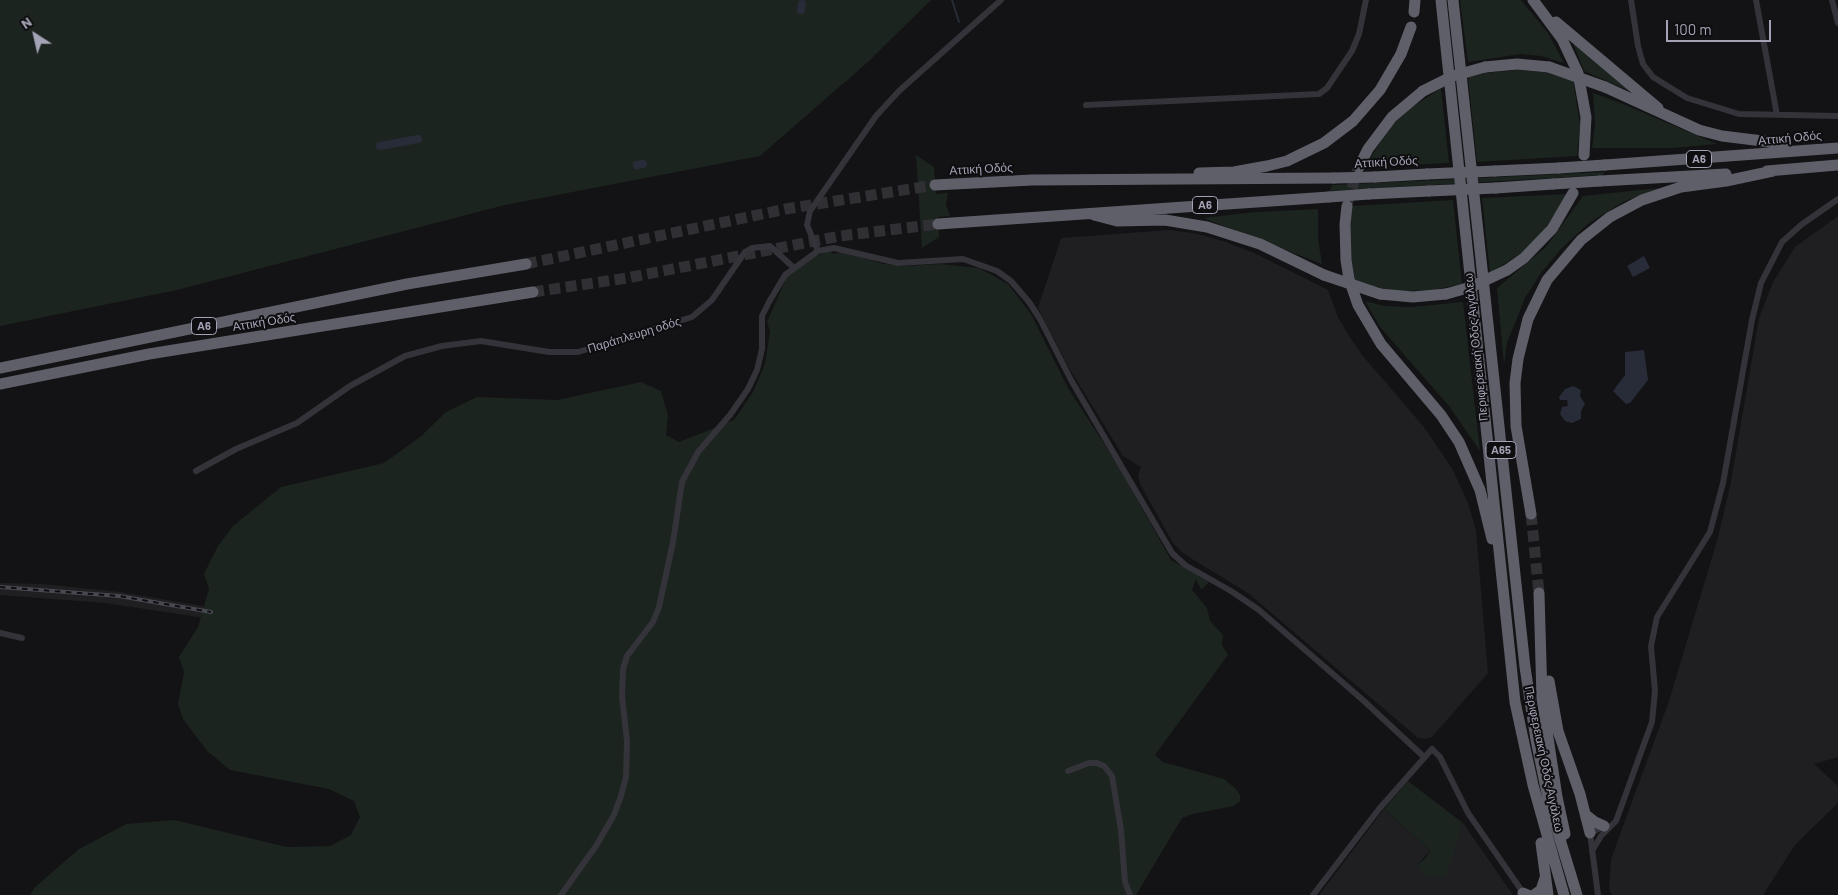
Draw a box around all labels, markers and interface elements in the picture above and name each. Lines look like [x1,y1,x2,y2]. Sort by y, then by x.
north arrow [10,10,60,60]
scale bar [1668,10,1773,42]
text: N [17,13,35,32]
text: 100 m [1674,20,1712,38]
street label: Αττική Οδός [1758,128,1822,148]
road number: Α6 [1686,150,1712,168]
street label: Αττική Οδός [1354,153,1418,171]
street label: Αττική Οδός [949,160,1013,178]
road number: Α6 [1192,196,1218,214]
street label: Περιφερειακή Οδός Αιγάλεω [1461,272,1491,422]
street label: Αττική Οδός [231,310,297,334]
street label: Παράπλευρη οδός [586,314,682,356]
road number: Α6 [192,318,216,334]
road number: Α65 [1486,442,1516,458]
street label: Περιφερειακή Οδός Αιγάλεω [1522,685,1566,833]

